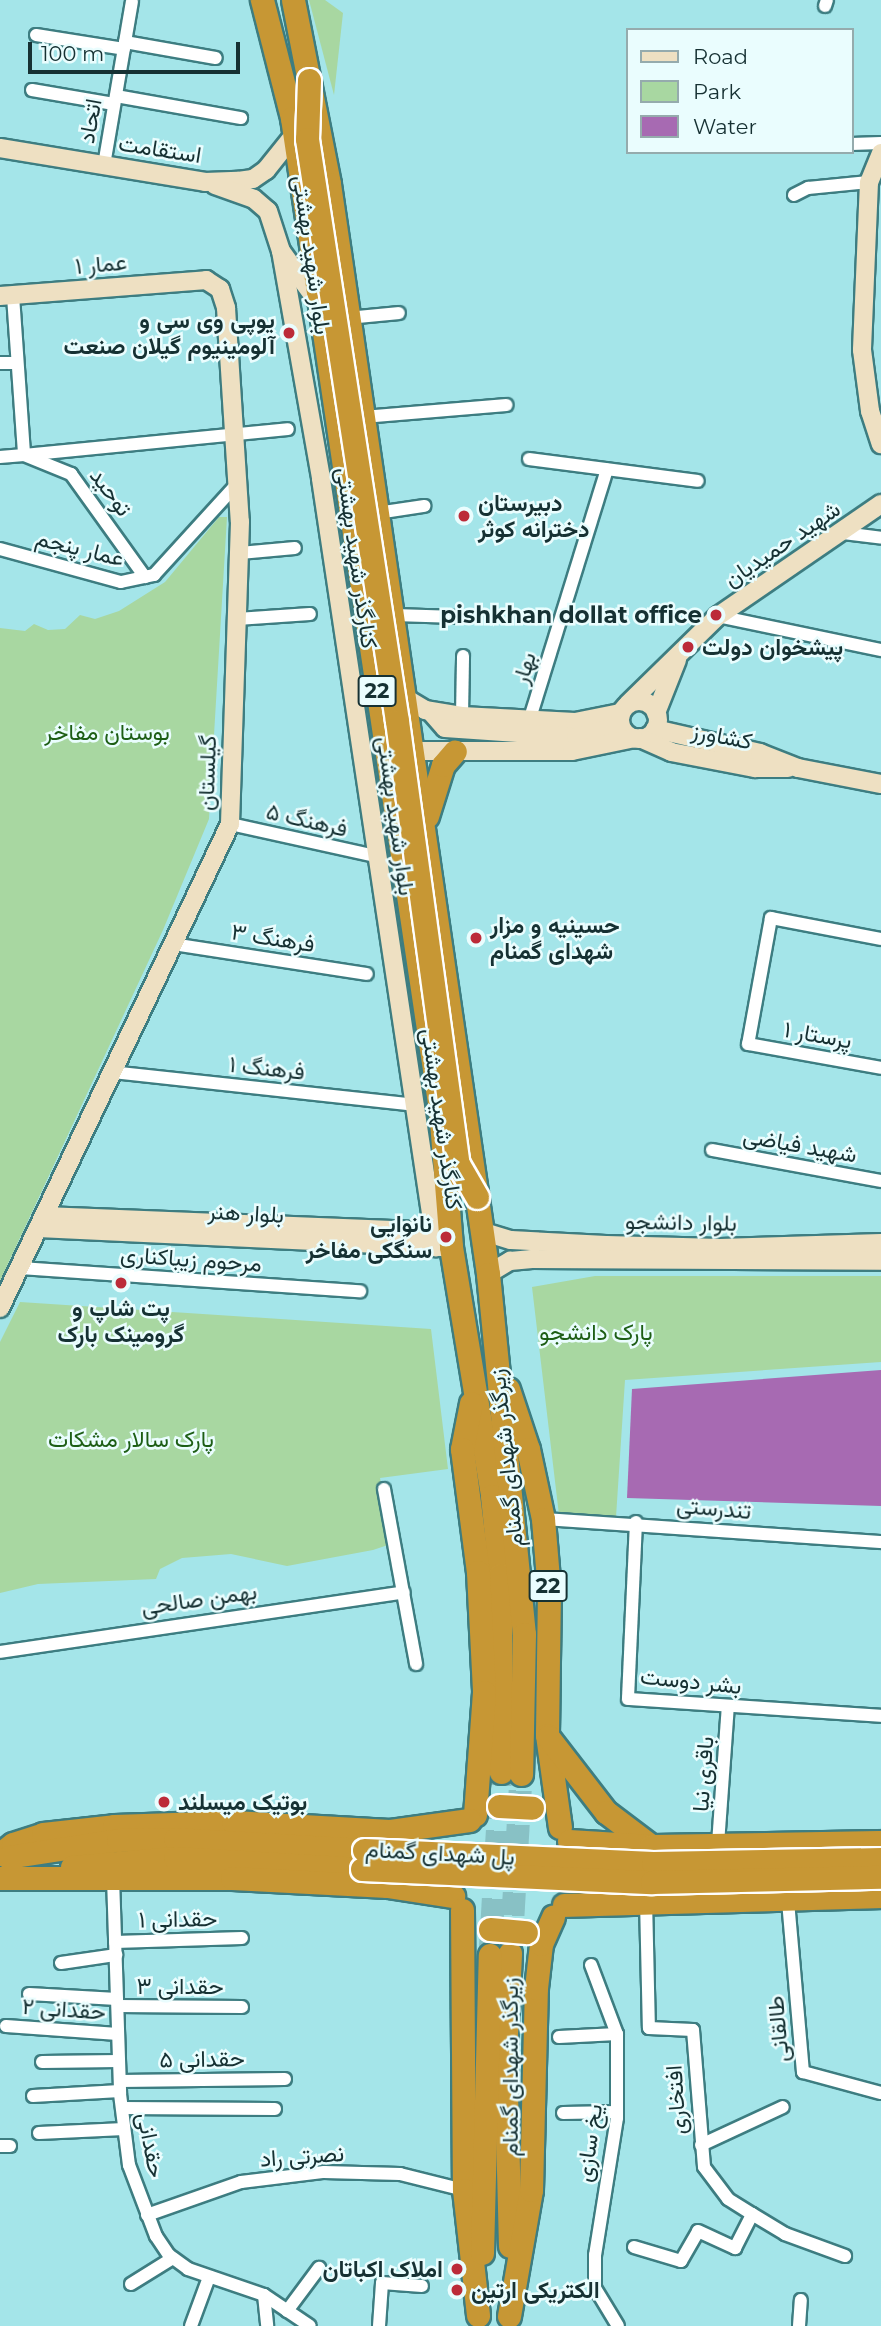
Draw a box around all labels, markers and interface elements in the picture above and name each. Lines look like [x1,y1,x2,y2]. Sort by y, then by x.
scale bar [32,28,243,72]
legend [626,28,853,154]
text: 100 m [41,41,104,66]
text: Road [693,44,748,69]
text: Park [693,79,741,104]
street label: اتحاد [72,96,108,146]
text: Water [693,114,757,139]
street label: استقامت [117,129,203,169]
street label: بلوار شهید بهشتی [287,174,337,336]
street label: عمار ۱ [74,248,128,280]
place label: یوپی وی سی و آلومینیوم گیلان صنعت [64,306,275,360]
marker: یوپی وی سی و آلومینیوم گیلان صنعت [281,325,297,341]
street label: توحید [84,462,138,522]
street label: کنارگذر شهید بهشتی [331,465,383,651]
place label: دبیرستان دخترانه کوثر [478,489,590,543]
street label: شهید حمیدیان [719,495,845,593]
marker: دبیرستان دخترانه کوثر [456,508,472,524]
street label: عمار پنجم [33,524,127,572]
place label: pishkhan dollat office [440,601,702,629]
marker: pishkhan dollat office [708,607,724,623]
place label: پیشخوان دولت [702,633,843,661]
marker: پیشخوان دولت [680,639,696,655]
street label: بهار [506,649,542,687]
road number: 22 [356,674,398,708]
street label: کشاورز [689,717,755,755]
park label: بوستان مفاخر [44,718,170,746]
street label: گیلستان [192,735,222,811]
street label: بلوار شهید بهشتی [371,735,421,897]
street label: فرهنگ ۵ [264,797,350,843]
place label: حسینیه و مزار شهدای گمنام [490,911,620,965]
street label: فرهنگ ۳ [229,918,317,958]
marker: حسینیه و مزار شهدای گمنام [468,930,484,946]
street label: پرستار ۱ [782,1015,854,1055]
street label: کنارگذر شهید بهشتی [416,1026,468,1212]
street label: فرهنگ ۱ [228,1050,306,1086]
street label: شهید فیاضی [741,1121,859,1169]
street label: بلوار هنر [207,1197,285,1229]
street label: بلوار دانشجو [625,1207,737,1237]
place label: نانوایی سنگکی مفاخر [306,1210,432,1264]
marker: نانوایی سنگکی مفاخر [438,1229,454,1245]
street label: مرحوم زیباکناری [119,1240,263,1278]
marker: پت شاپ و گرومینک بارک [113,1275,129,1291]
place label: پت شاپ و گرومینک بارک [57,1294,185,1348]
park label: پارک دانشجو [539,1318,653,1346]
street label: زیرگذر شهدای گمنام [483,1367,529,1549]
park label: پارک سالار مشکات [48,1425,214,1453]
street label: تندرستی [675,1491,753,1525]
road number: 22 [527,1568,569,1604]
street label: بهمن صالحی [139,1577,259,1621]
street label: بشر دوست [639,1662,743,1700]
street label: باقری نیا [687,1735,719,1813]
place label: بوتیک میسلند [178,1788,307,1816]
marker: بوتیک میسلند [156,1794,172,1810]
street label: پل شهدای گمنام [365,1835,515,1871]
street label: حقدانی ۱ [138,1905,218,1933]
street label: حقدانی ۳ [136,1972,224,2000]
street label: زیرگذر شهدای گمنام [496,1977,524,2157]
street label: حقدانی ۲ [21,1992,107,2026]
street label: طالقانی [761,1995,795,2063]
street label: حقدانی ۵ [159,2044,245,2074]
street label: افتخاری [660,2064,692,2136]
street label: یخ سازی [570,2102,608,2184]
street label: حقدانی [131,2110,171,2180]
street label: نصرتی راد [259,2139,345,2173]
place label: املاک اکباتان [323,2255,443,2283]
marker: املاک اکباتان [449,2261,465,2277]
place label: الکتریکی ارتین [471,2276,600,2304]
marker: الکتریکی ارتین [449,2282,465,2298]

